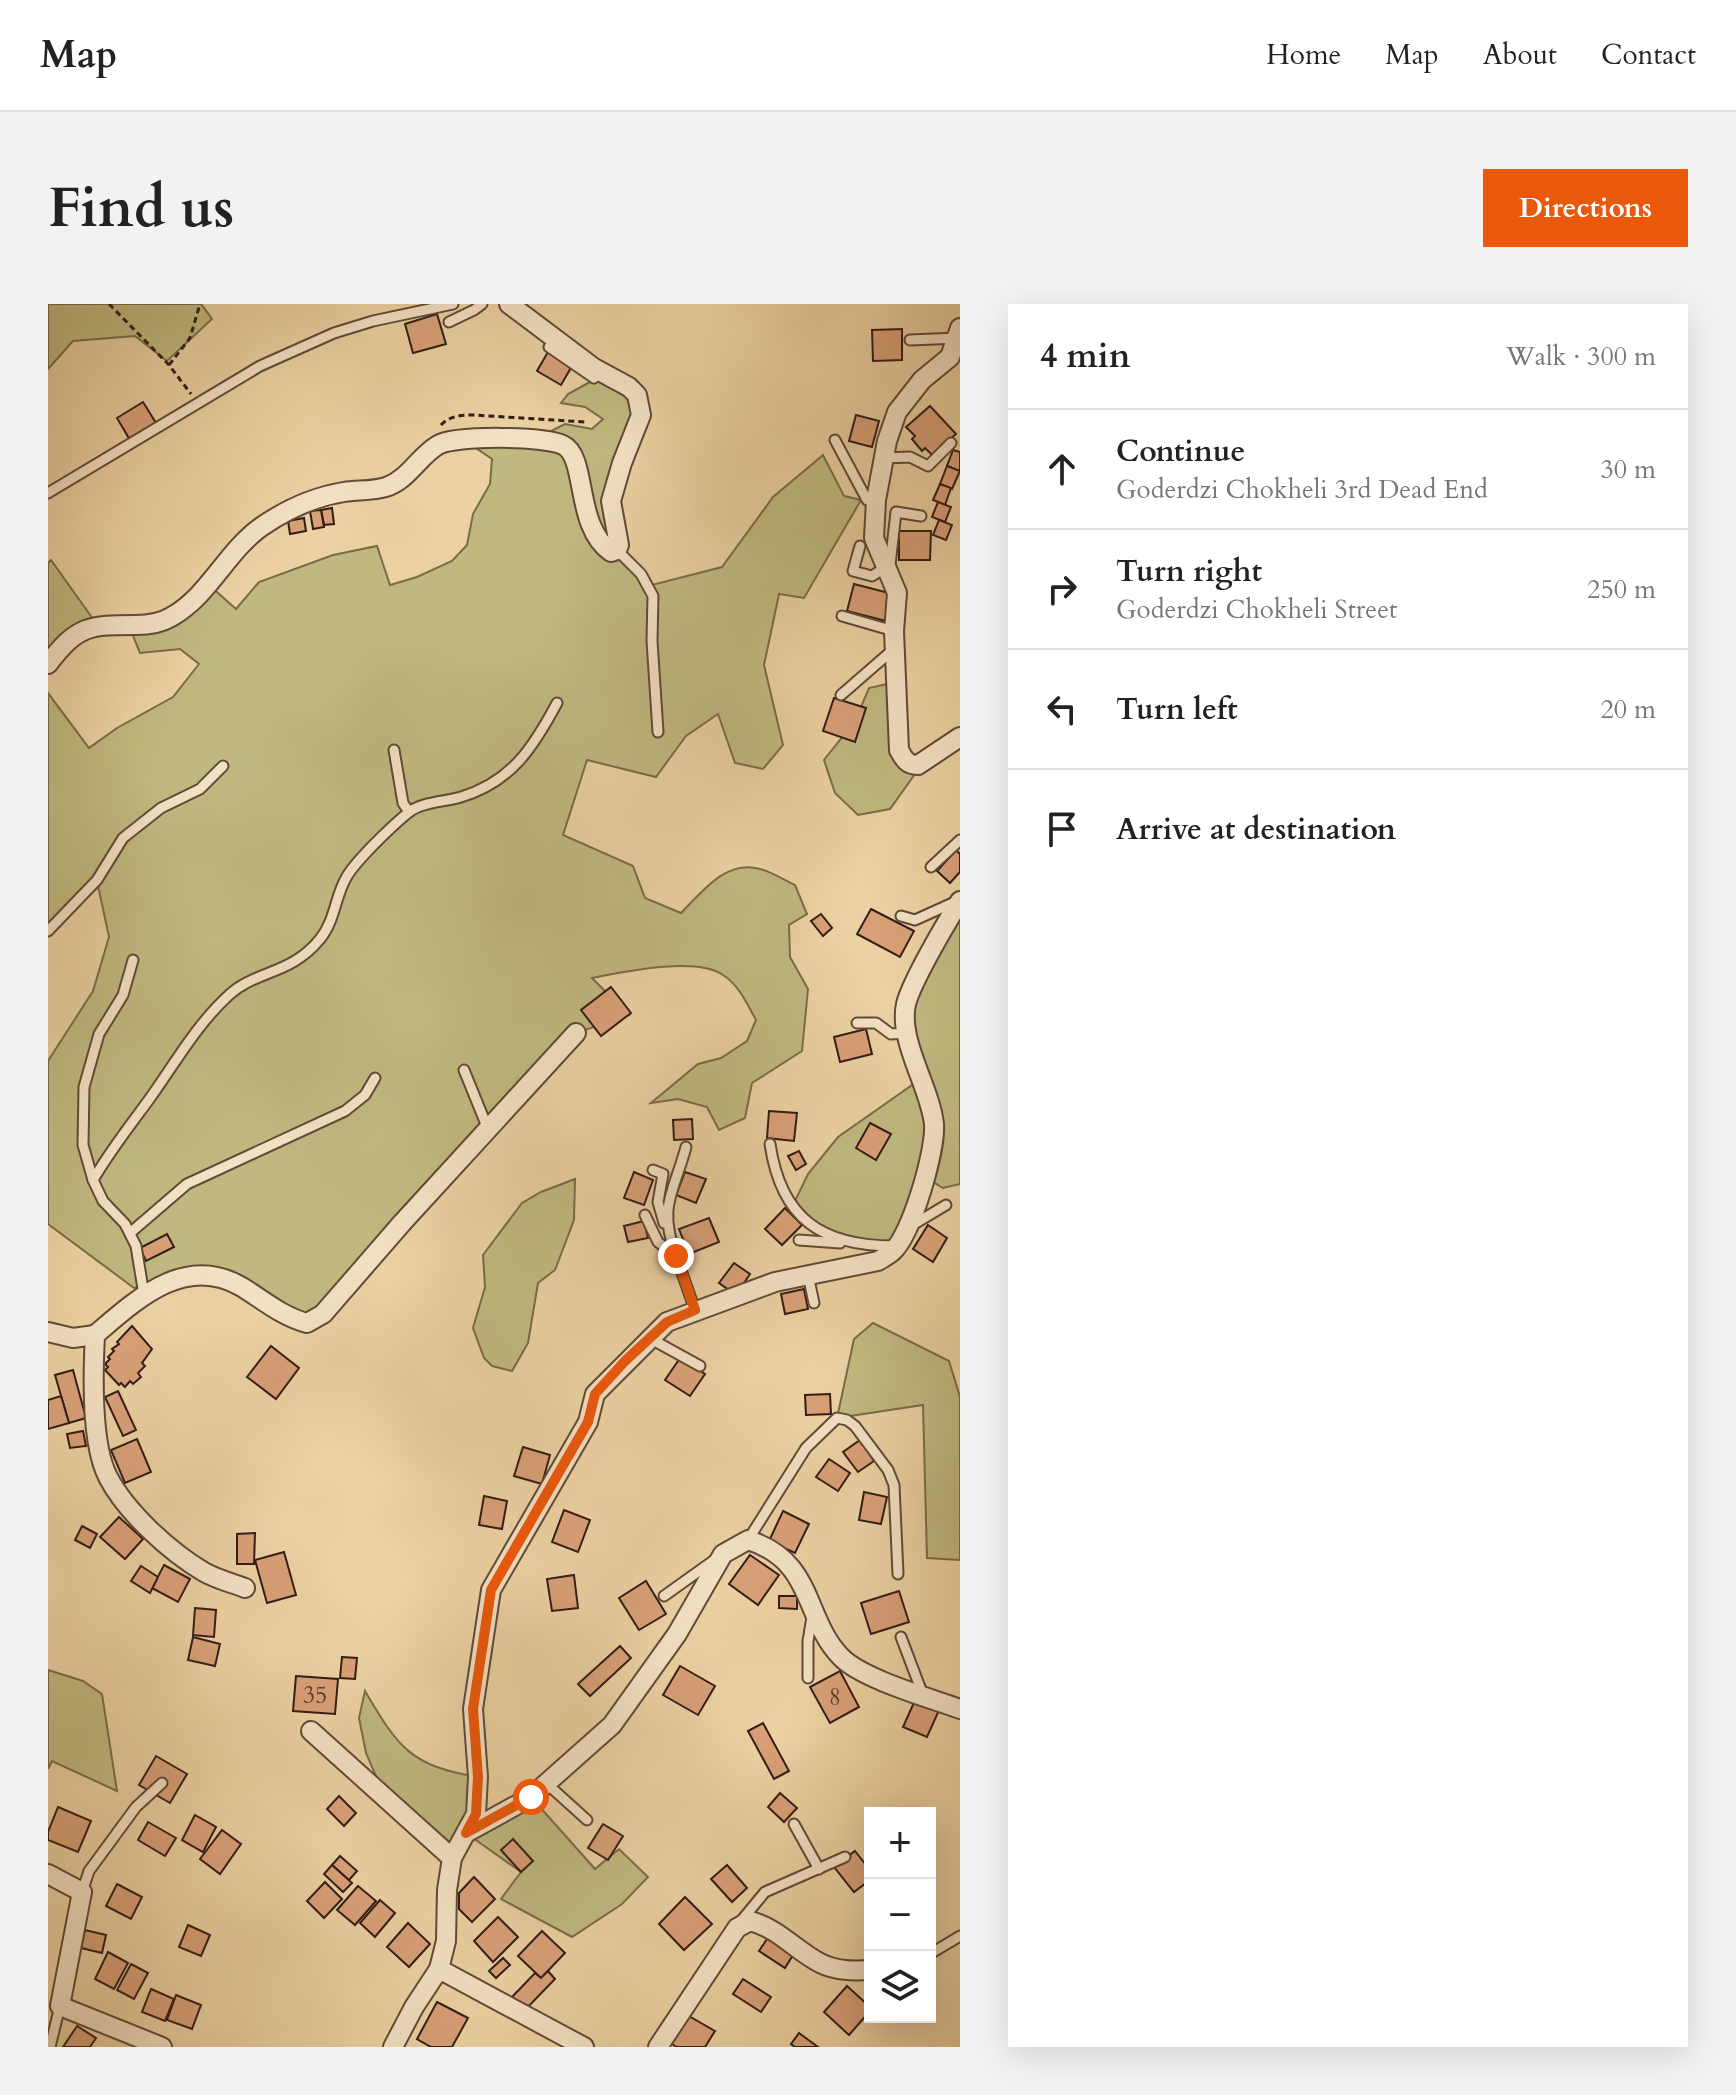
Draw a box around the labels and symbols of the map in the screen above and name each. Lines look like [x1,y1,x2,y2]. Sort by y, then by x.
route end [658,1238,694,1274]
house number: 35 [303,1679,327,1712]
house number: 8 [829,1681,841,1714]
route start [513,1779,549,1815]

